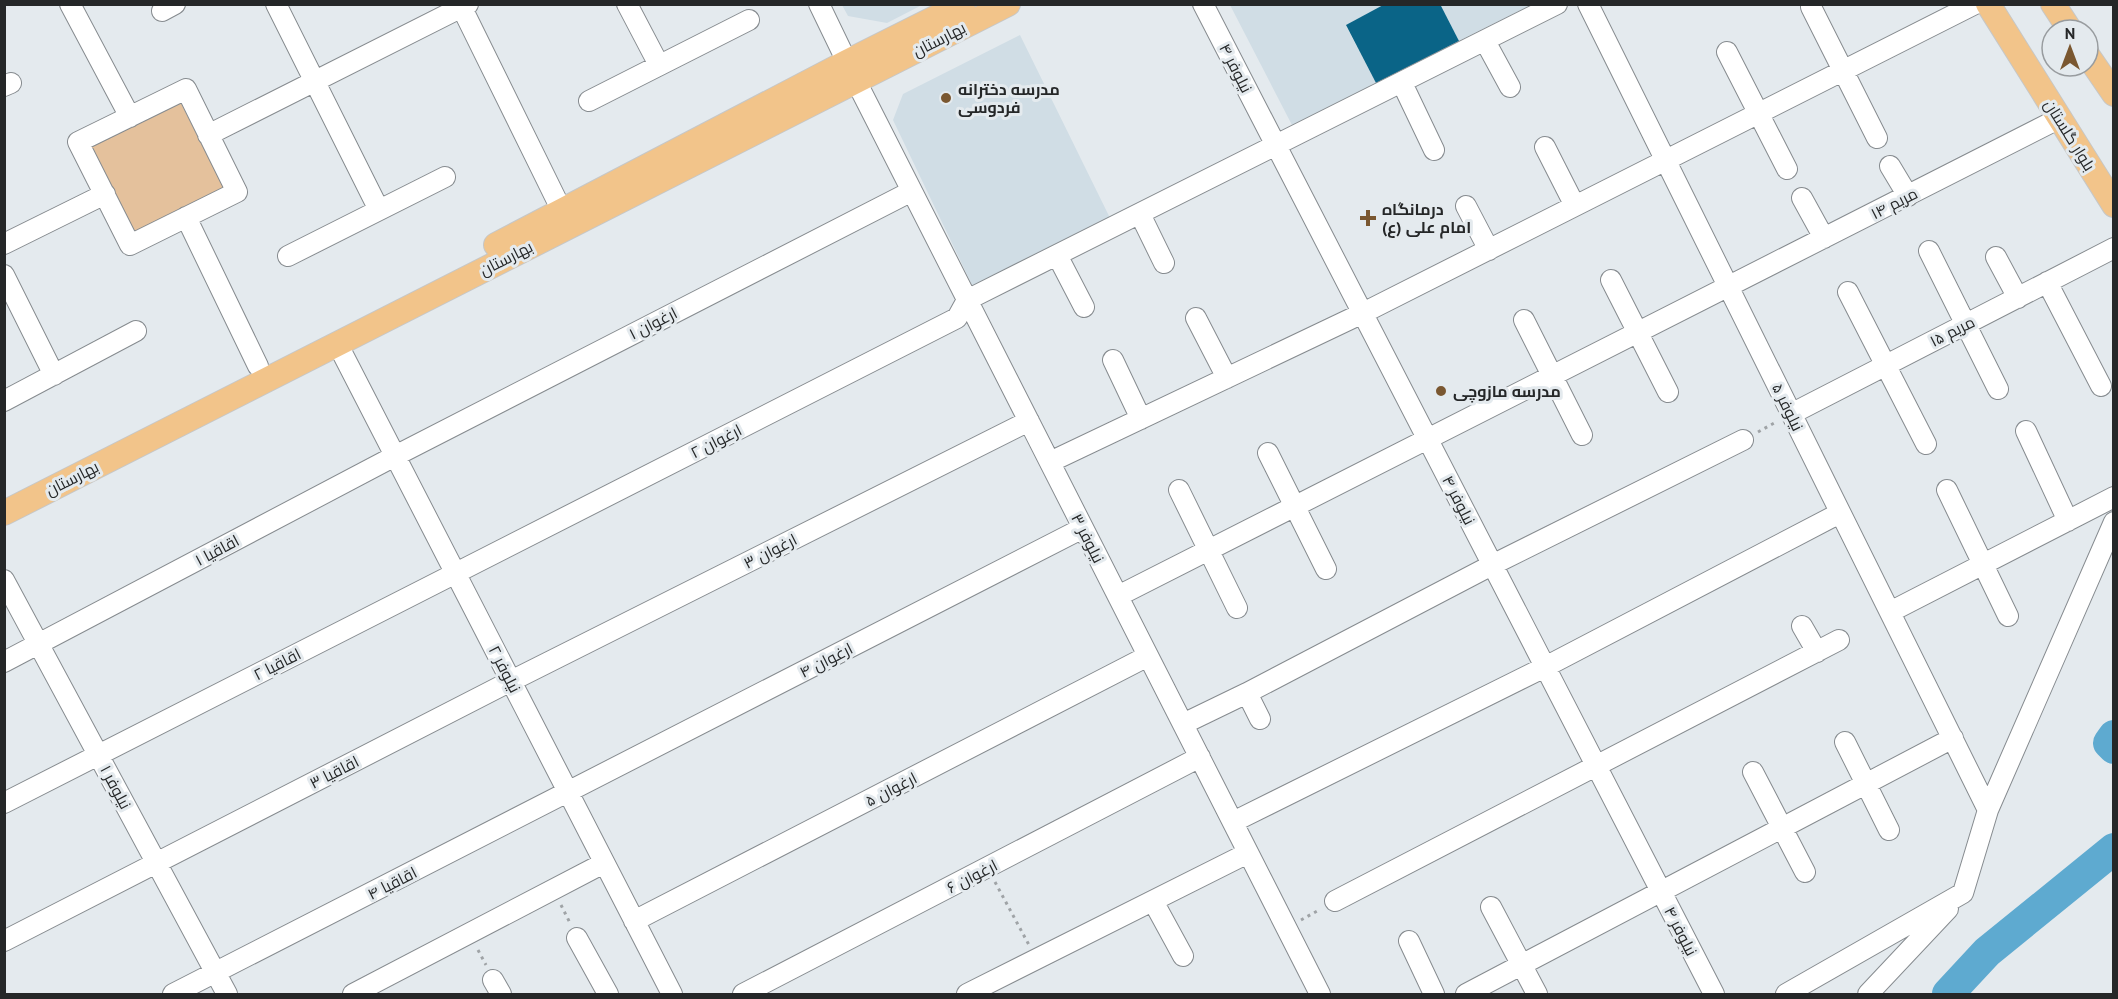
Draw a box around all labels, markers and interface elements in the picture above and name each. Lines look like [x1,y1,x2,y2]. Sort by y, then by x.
street label: بهارستان [909,17,969,62]
north arrow [2040,18,2100,78]
text: N [2065,23,2075,43]
street label: نیلوفر ۴ [1215,40,1257,96]
place label: مدرسه دخترانه فردوسی [958,79,1060,117]
marker: مدرسه دخترانه فردوسی [939,91,953,105]
street label: بلوار گلستان [2039,95,2100,175]
street label: مریم ۱۴ [1867,183,1922,225]
place label: درمانگاه امام علی (ع) [1382,199,1471,239]
marker: درمانگاه امام علی (ع) [1359,209,1377,227]
street label: بهارستان [476,236,536,281]
street label: ارغوان ۱ [626,302,681,344]
street label: مریم ۱۵ [1926,311,1979,353]
street label: نیلوفر ۵ [1768,380,1808,434]
place label: مدرسه مازوچی [1453,381,1561,403]
marker: مدرسه مازوچی [1434,384,1448,398]
street label: ارغوان ۲ [687,420,745,463]
street label: بهارستان [42,456,102,501]
street label: نیلوفر ۴ [1438,472,1480,528]
street label: نیلوفر ۳ [1067,510,1109,566]
street label: ارغوان ۳ [740,529,801,574]
street label: اقاقیا ۱ [192,530,242,570]
street label: ارغوان ۴ [796,638,856,683]
street label: نیلوفر ۲ [485,642,525,696]
street label: اقاقیا ۲ [250,644,304,684]
street label: اقاقیا ۳ [306,751,362,793]
street label: نیلوفر ۱ [96,762,136,812]
street label: ارغوان ۵ [862,768,921,811]
street label: ارغوان ۶ [943,855,1001,898]
street label: اقاقیا ۴ [364,862,420,904]
street label: نیلوفر ۴ [1660,903,1702,959]

